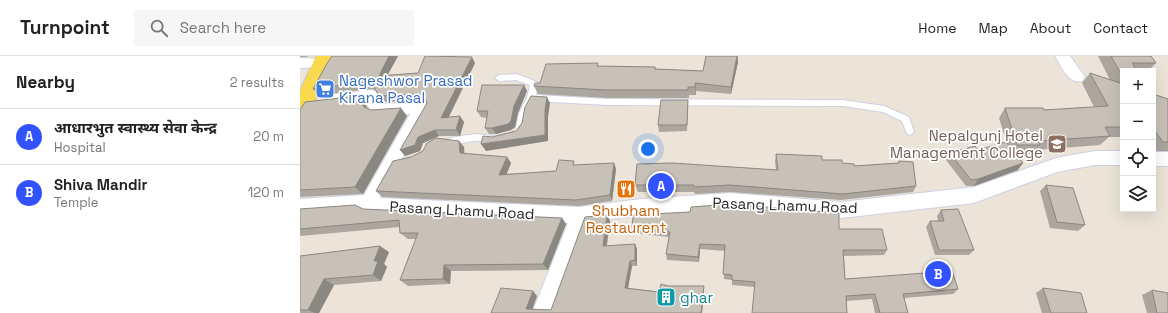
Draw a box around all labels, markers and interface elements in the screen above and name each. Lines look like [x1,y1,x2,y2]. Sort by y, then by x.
search box [134,10,414,46]
text: Turnpoint [20,15,110,40]
icon: search [148,17,170,39]
text: Search here [180,18,266,37]
text: Home [918,19,956,37]
text: Map [978,19,1008,37]
text: About [1030,19,1071,37]
text: Contact [1093,19,1148,37]
map controls [1120,68,1156,212]
button: + [1120,68,1156,104]
text: Nearby [16,71,75,93]
place label: Nageshwor Prasad Kirana Pasal [339,71,472,107]
text: 2 results [230,74,284,91]
supermarket icon: Nageshwor Prasad Kirana Pasal [314,78,336,100]
button: − [1120,104,1156,140]
text: आधारभुत स्वास्थ्य सेवा केन्द्र [54,118,217,137]
place label: Nepalgunj Hotel Management College [890,126,1043,162]
text: A [25,128,33,145]
text: 20 m [253,128,284,145]
school or university icon: Nepalgunj Hotel Management College [1046,133,1068,155]
text: Hospital [54,139,106,156]
your location [638,139,658,159]
button: locate [1120,140,1156,176]
pin: A [648,171,674,201]
text: Shiva Mandir [54,175,147,194]
button: layers [1120,176,1156,212]
restaurant icon: Shubham Restaurent [615,178,637,200]
text: B [25,184,33,201]
text: 120 m [248,184,284,201]
street label: Pasang Lhamu Road [712,193,858,217]
text: Temple [54,194,98,211]
street label: Pasang Lhamu Road [389,197,535,223]
place label: Shubham Restaurent [586,201,666,237]
pin: B [925,259,951,289]
building icon: ghar [655,286,677,308]
place label: ghar [680,288,713,307]

